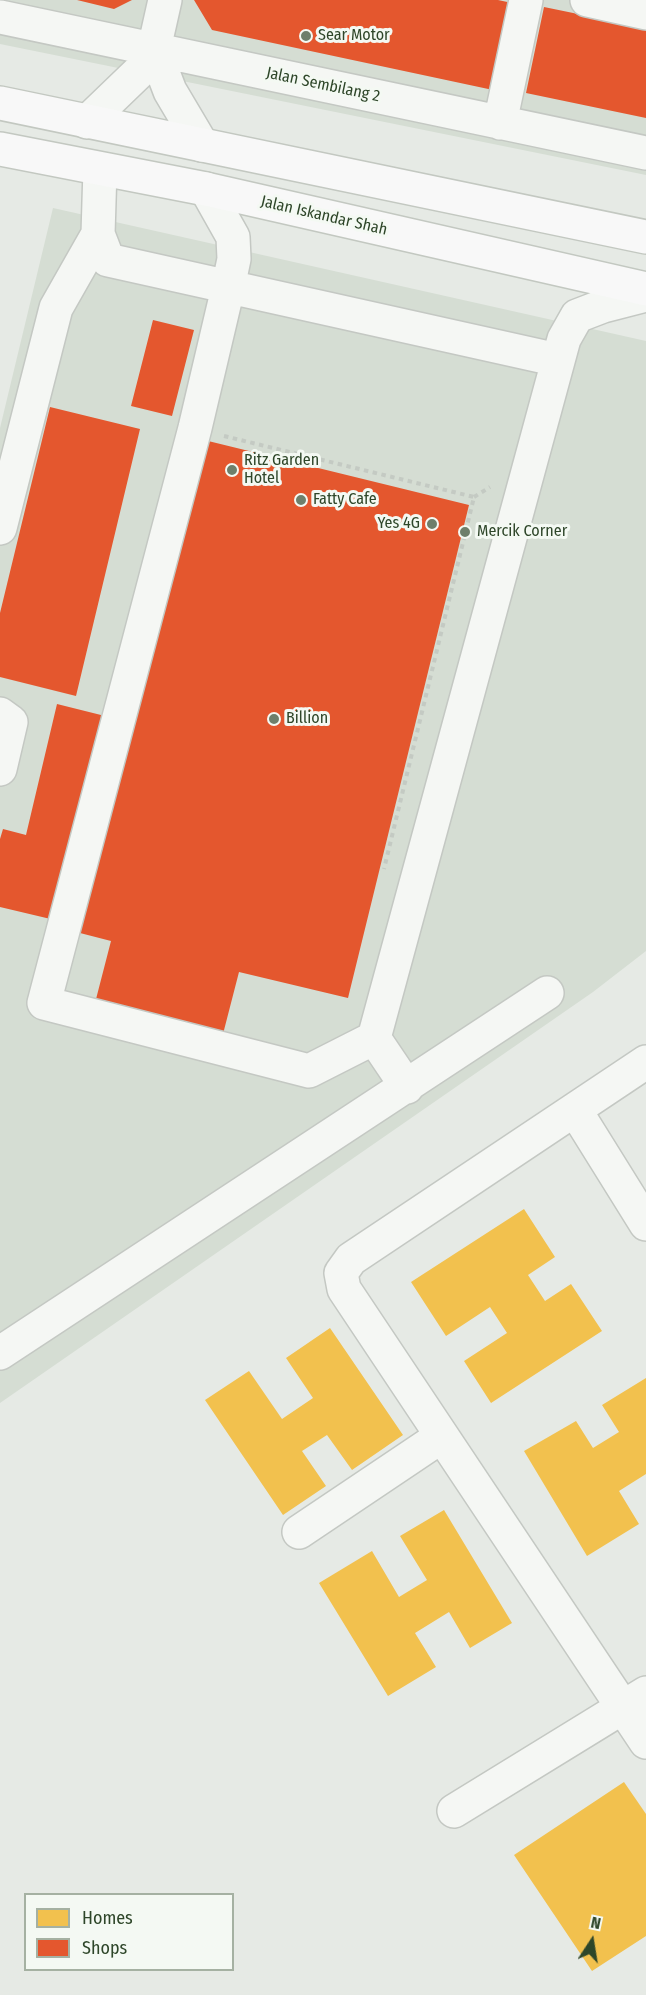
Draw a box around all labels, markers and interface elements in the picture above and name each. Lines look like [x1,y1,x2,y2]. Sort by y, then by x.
place label: Sear Motor [318,26,390,46]
marker: Sear Motor [299,29,313,43]
street label: Jalan Sembilang 2 [264,64,382,106]
street label: Jalan Iskandar Shah [259,192,389,240]
place label: Ritz Garden Hotel [244,451,319,489]
marker: Ritz Garden Hotel [225,463,239,477]
place label: Fatty Cafe [313,490,377,510]
marker: Fatty Cafe [294,493,308,507]
place label: Yes 4G [378,514,420,534]
marker: Yes 4G [425,517,439,531]
place label: Mercik Corner [477,522,567,542]
marker: Mercik Corner [458,525,472,539]
place label: Billion [286,709,328,729]
marker: Billion [267,712,281,726]
legend [24,1893,234,1971]
text: Homes [82,1907,133,1929]
north arrow [562,1911,622,1971]
text: N [589,1913,603,1933]
text: Shops [82,1937,127,1959]

